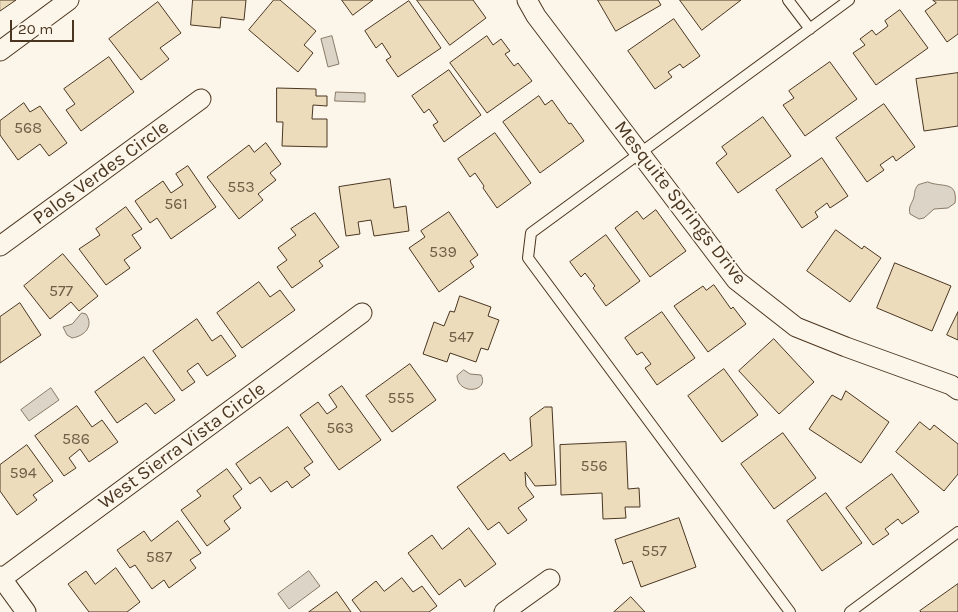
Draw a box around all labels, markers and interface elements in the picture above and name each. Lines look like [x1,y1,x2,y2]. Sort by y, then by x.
scale bar [12,10,76,42]
text: 20 m [18,20,53,38]
street label: Palos Verdes Circle [29,116,173,230]
street label: Mesquite Springs Drive [609,117,751,289]
house number: 568 [14,118,42,138]
house number: 553 [227,177,255,197]
house number: 561 [164,194,188,214]
house number: 539 [429,242,457,262]
house number: 577 [49,281,73,301]
house number: 547 [448,327,474,347]
street label: West Sierra Vista Circle [94,378,270,514]
house number: 555 [387,388,415,408]
house number: 563 [326,418,354,438]
house number: 586 [62,429,90,449]
house number: 556 [580,456,608,476]
house number: 594 [9,463,37,483]
house number: 557 [641,541,667,561]
house number: 587 [146,547,172,567]

